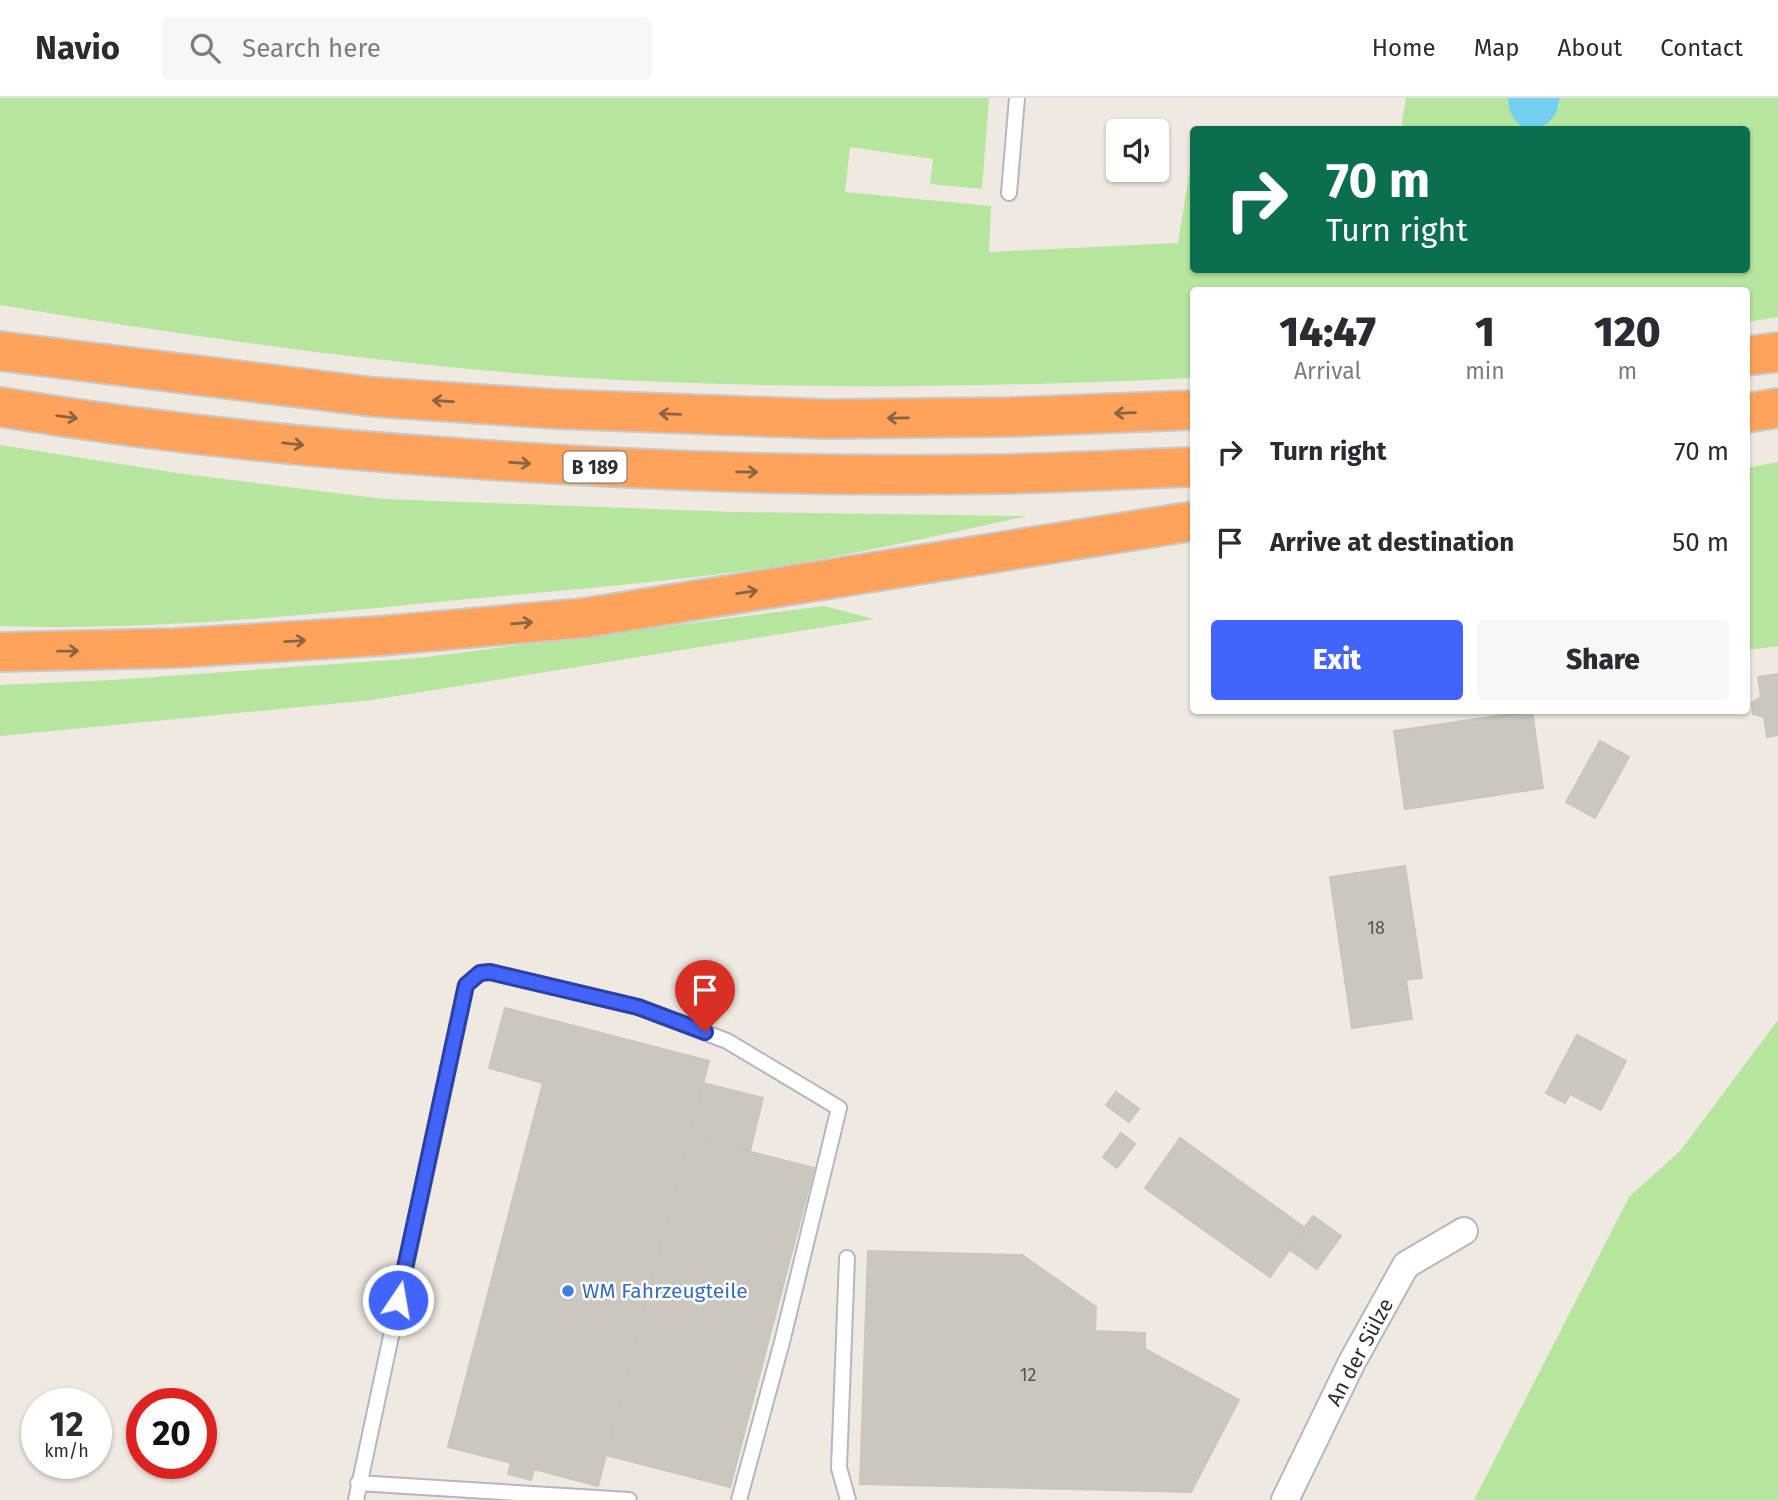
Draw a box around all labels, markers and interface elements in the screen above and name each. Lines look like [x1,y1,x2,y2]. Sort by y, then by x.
search box [162,17,652,80]
text: Navio [35,28,120,68]
icon: search [186,29,224,67]
text: Search here [242,33,381,64]
text: Home [1372,34,1436,62]
text: Map [1474,34,1520,62]
text: About [1558,34,1622,62]
text: Contact [1660,34,1743,62]
map controls [1106,119,1169,182]
button: sound [1106,119,1169,182]
text: 70 m [1326,151,1430,210]
icon: right [1211,154,1302,245]
text: Turn right [1326,211,1468,249]
text: 14:47 [1279,307,1376,357]
text: 1 [1475,307,1495,357]
text: 120 [1594,307,1661,357]
text: Arrival [1294,357,1361,385]
text: min [1465,357,1505,385]
text: m [1618,357,1637,385]
one-way arrow [432,395,455,408]
one-way arrow [1114,406,1137,420]
one-way arrow [659,407,682,420]
one-way arrow [56,411,78,424]
one-way arrow [887,411,910,425]
icon: right [1211,433,1249,471]
text: Turn right [1270,436,1387,467]
text: 70 m [1674,436,1729,467]
one-way arrow [282,438,304,451]
road number: B 189 [564,452,626,482]
one-way arrow [508,457,531,470]
one-way arrow [736,465,759,479]
icon: arrive [1211,524,1249,562]
text: Arrive at destination [1270,527,1514,558]
text: 50 m [1672,527,1729,558]
one-way arrow [736,585,758,598]
one-way arrow [510,616,533,629]
button: Exit [1211,620,1463,700]
button: Share [1477,620,1729,700]
one-way arrow [284,634,306,647]
one-way arrow [56,644,79,658]
house number: 18 [1367,917,1385,939]
pin [675,960,735,1032]
icon: arrive [686,971,724,1009]
position arrow [361,1263,435,1337]
place label: WM Fahrzeugteile [582,1278,748,1304]
marker: WM Fahrzeugteile [560,1283,576,1299]
street label: An der Sülze [1321,1294,1399,1410]
house number: 12 [1020,1364,1036,1386]
speed limit sign: 20 [126,1388,217,1479]
text: 12 [49,1403,84,1445]
text: km/h [44,1440,89,1462]

